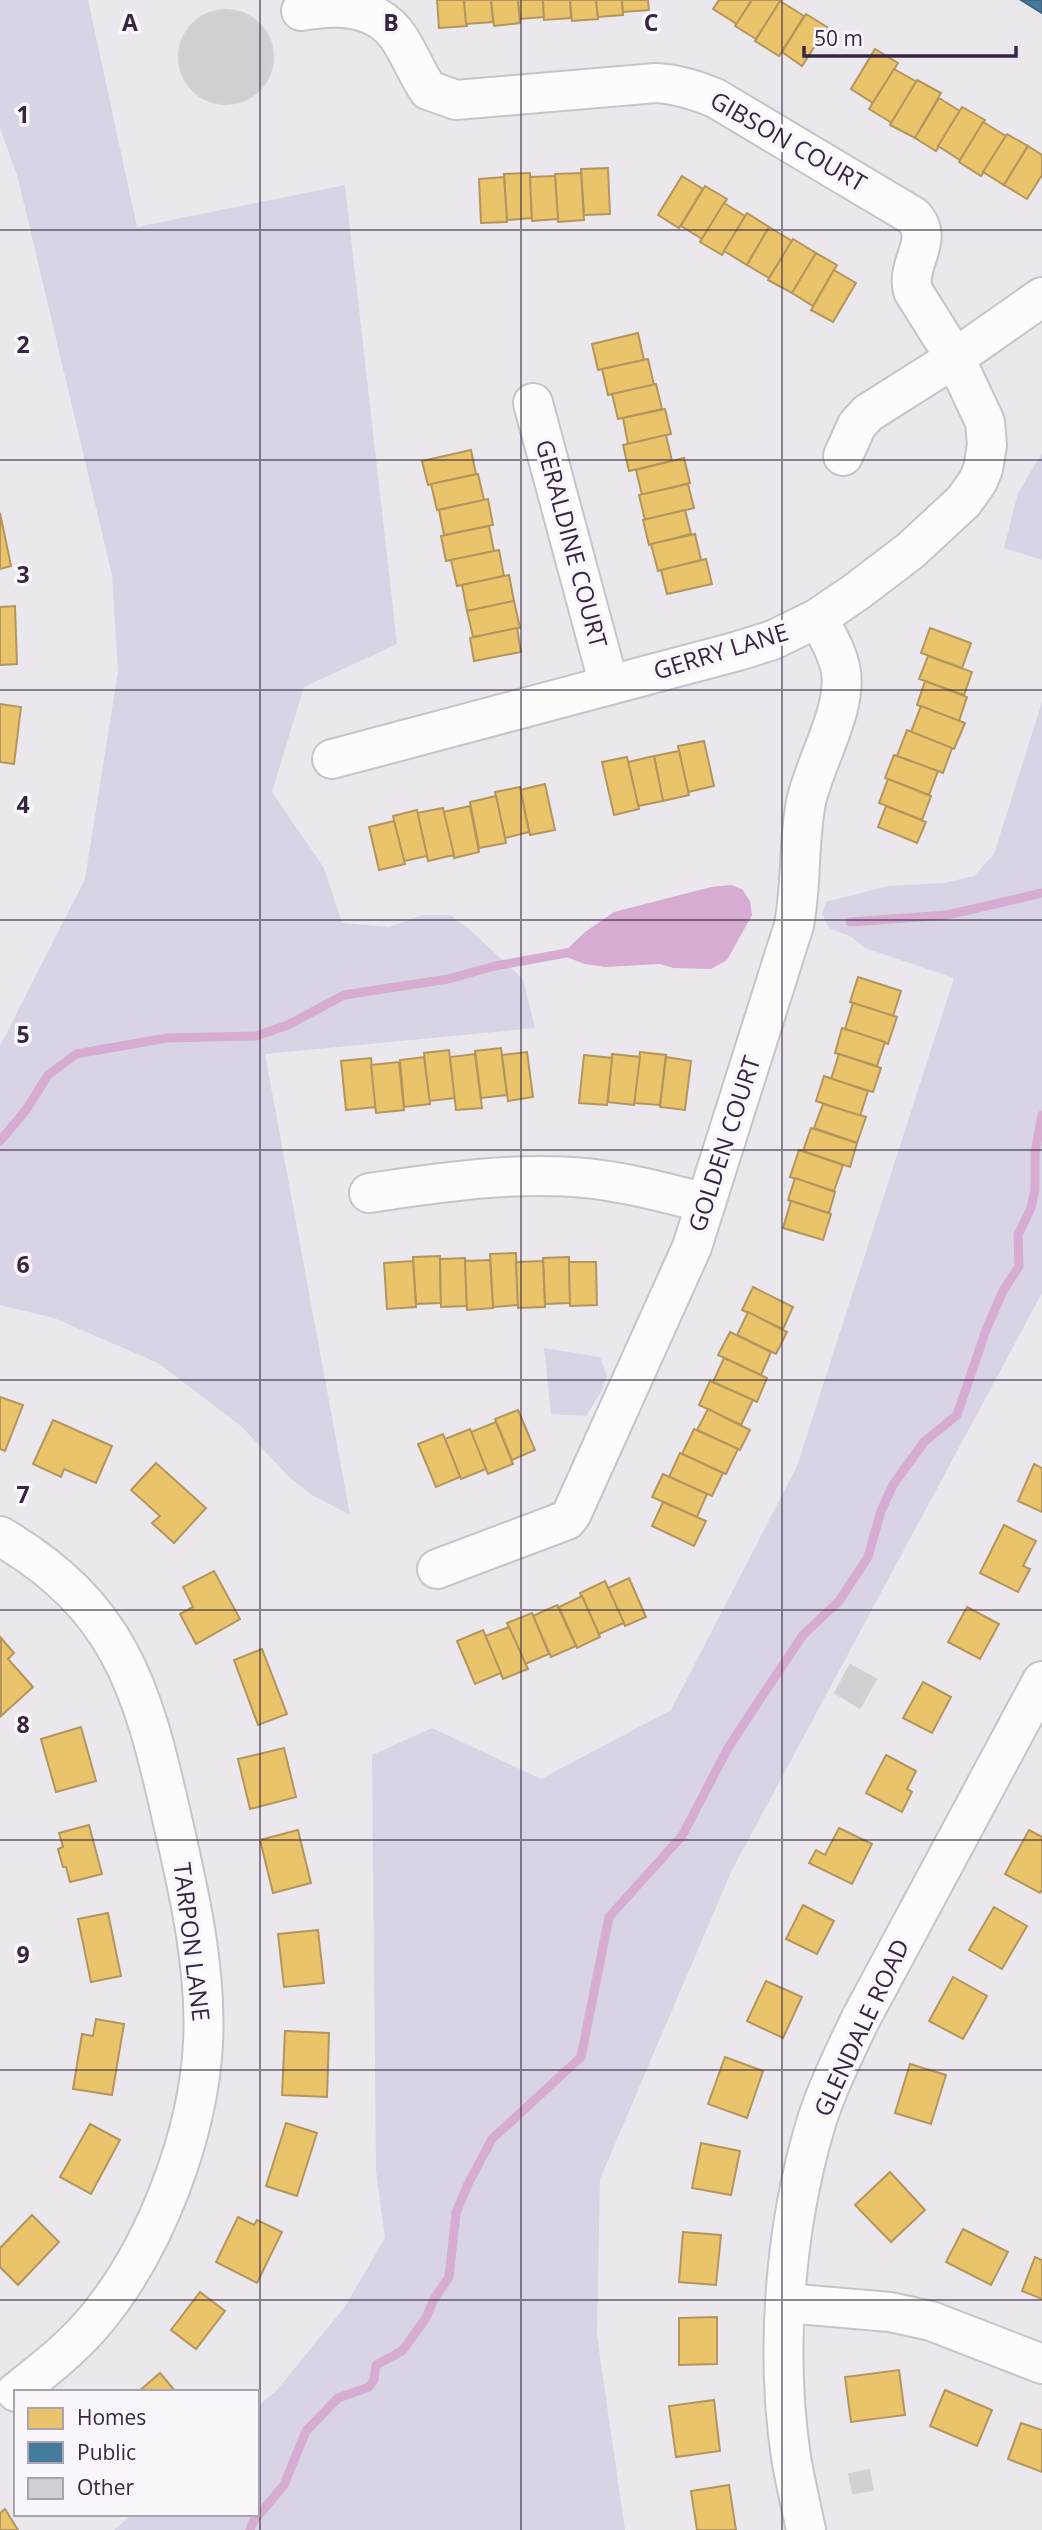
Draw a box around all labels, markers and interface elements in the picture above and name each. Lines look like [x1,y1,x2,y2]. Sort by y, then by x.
text: A [122,6,138,38]
text: B [383,6,399,38]
text: C [644,6,658,38]
scale bar [804,14,1016,58]
text: 50 m [814,24,863,52]
street label: GIBSON COURT [705,83,873,199]
text: 1 [16,98,30,130]
text: 2 [16,328,30,360]
street label: GERALDINE COURT [529,436,616,651]
text: 3 [16,558,30,590]
street label: GERRY LANE [649,614,792,687]
text: 4 [16,788,30,820]
text: 5 [16,1018,30,1050]
street label: GOLDEN COURT [680,1051,768,1236]
text: 6 [16,1248,30,1280]
text: 7 [16,1478,30,1510]
text: 8 [16,1708,30,1740]
street label: TARPON LANE [166,1861,219,2023]
street label: GLENDALE ROAD [805,1933,916,2121]
text: 9 [16,1938,30,1970]
legend [14,2390,259,2516]
text: Homes [77,2403,146,2431]
text: Public [77,2438,136,2466]
text: Other [77,2473,134,2501]

